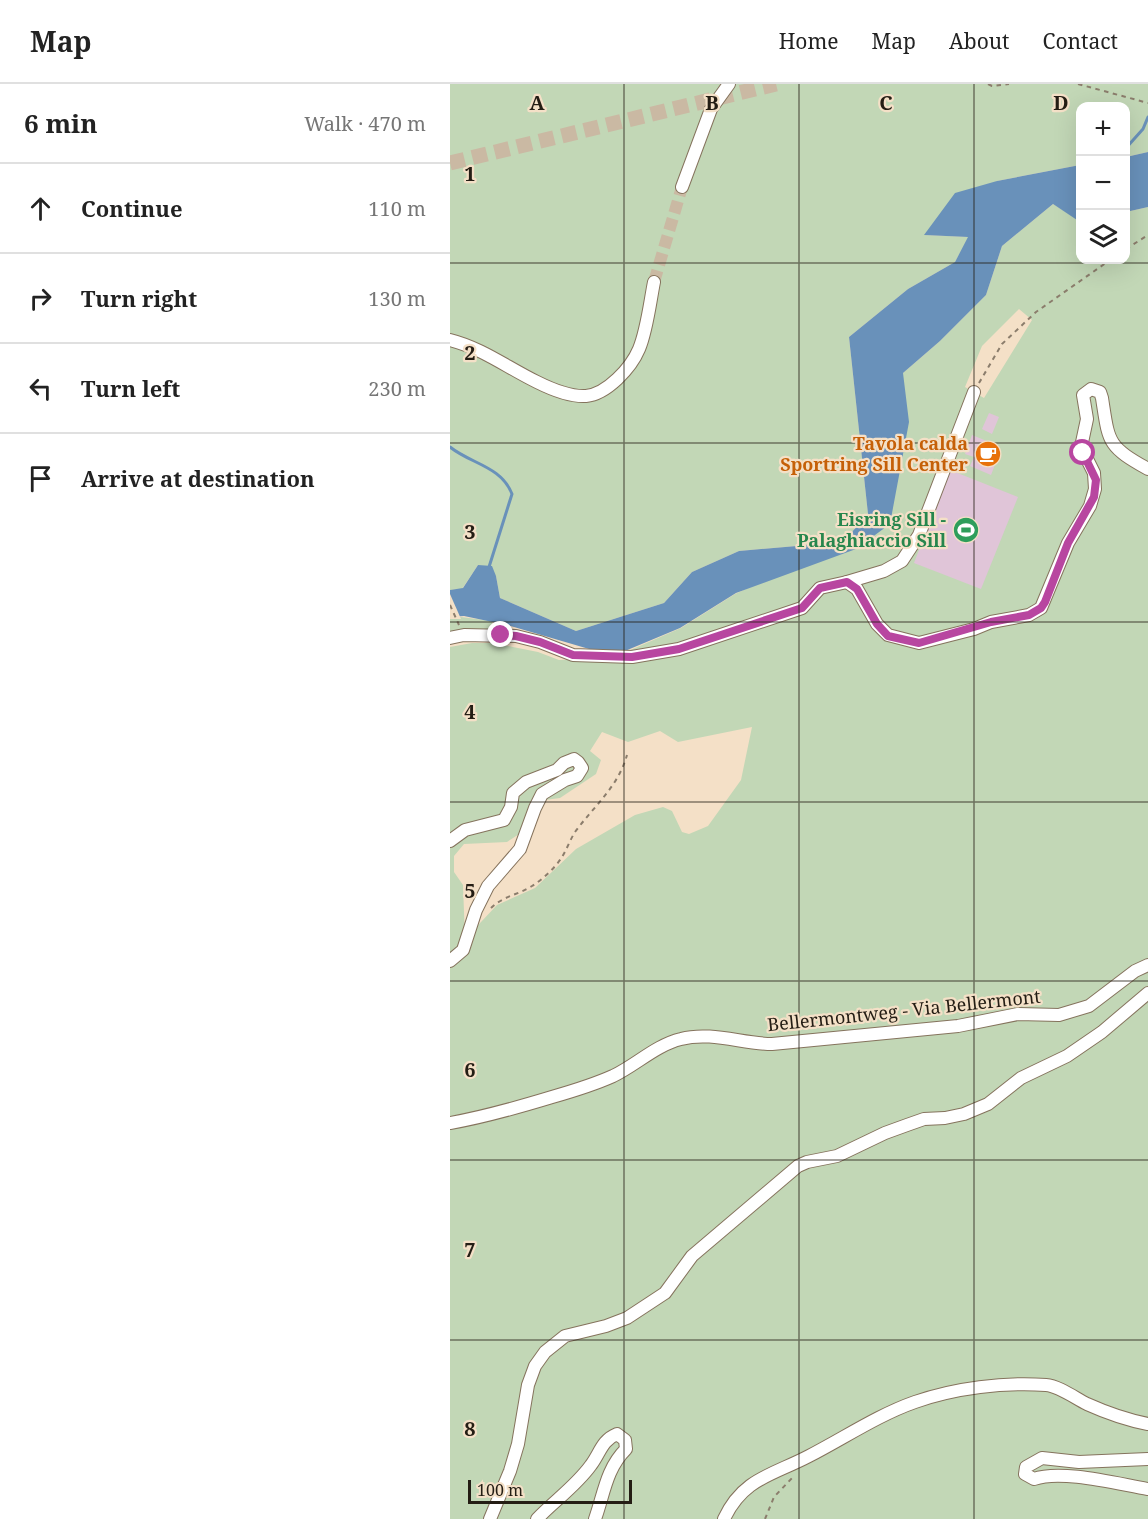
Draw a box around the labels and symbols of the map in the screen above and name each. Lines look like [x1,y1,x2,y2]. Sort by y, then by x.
text: A [529,89,545,116]
text: B [705,89,719,116]
text: C [879,89,893,116]
text: D [1053,89,1069,116]
text: 1 [464,160,476,187]
text: 2 [464,339,476,366]
place label: Tavola calda Sportring Sill Center [780,431,969,476]
cafe icon: Tavola calda Sportring Sill Center [973,439,1003,469]
route start [1069,439,1095,465]
place label: Eisring Sill - Palaghiaccio Sill [797,507,947,552]
sports icon: Eisring Sill - Palaghiaccio Sill [951,515,981,545]
text: 3 [464,518,476,545]
route end [487,621,513,647]
text: 4 [464,698,476,725]
text: 5 [464,877,476,904]
street label: Bellermontweg - Via Bellermont [766,984,1042,1036]
text: 6 [464,1056,476,1083]
text: 7 [464,1236,476,1263]
text: 8 [464,1415,476,1442]
scale bar [468,1477,632,1504]

